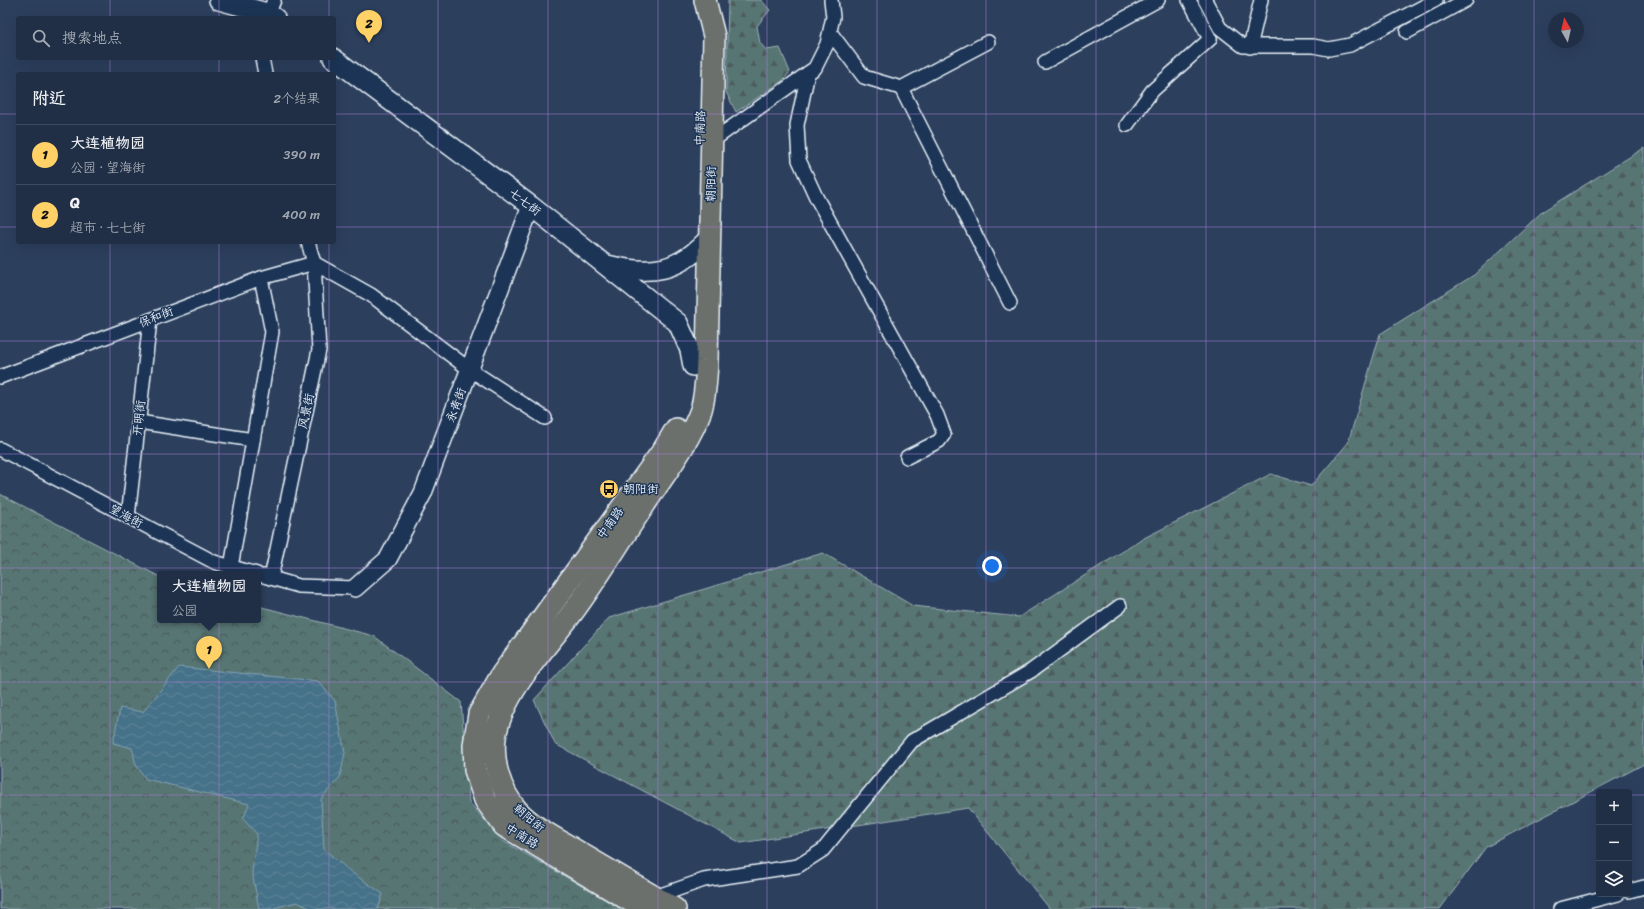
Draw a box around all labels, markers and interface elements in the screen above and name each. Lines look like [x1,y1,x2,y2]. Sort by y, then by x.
pin: 2 [356,10,382,43]
north arrow [1548,12,1584,48]
search box [16,16,336,60]
text: 搜索地点 [62,25,122,51]
icon: search [30,27,52,49]
text: 附近 [32,83,66,113]
text: 2个结果 [273,87,320,110]
street label: 中南路 [688,110,712,146]
text: 大连植物园 [70,130,145,156]
text: 1 [42,143,48,166]
text: 390 m [283,143,320,166]
text: 公园 · 望海街 [70,156,145,179]
street label: 朝阳街 [700,166,722,202]
street label: 七七街 [504,182,546,222]
text: Q [70,190,80,216]
text: 2 [41,203,49,226]
text: 400 m [282,203,320,226]
text: 超市 · 七七街 [70,216,145,239]
street label: 保和街 [135,300,177,334]
street label: 永青街 [440,384,472,426]
street label: 风景街 [291,391,321,431]
street label: 开明街 [126,399,152,437]
bus stop icon: 朝阳街 [598,478,620,500]
place label: 朝阳街 [623,478,659,500]
street label: 望海街 [105,498,147,534]
street label: 中南路 [591,502,629,544]
your location [982,556,1002,576]
popup [157,571,261,623]
text: 大连植物园 [171,573,247,599]
text: 公园 [171,599,198,622]
pin: 1 [196,636,222,669]
map controls [1596,789,1632,897]
button: + [1596,789,1632,825]
street label: 朝阳街 [508,798,550,838]
street label: 中南路 [501,817,543,855]
button: − [1596,825,1632,861]
button: layers [1596,861,1632,897]

